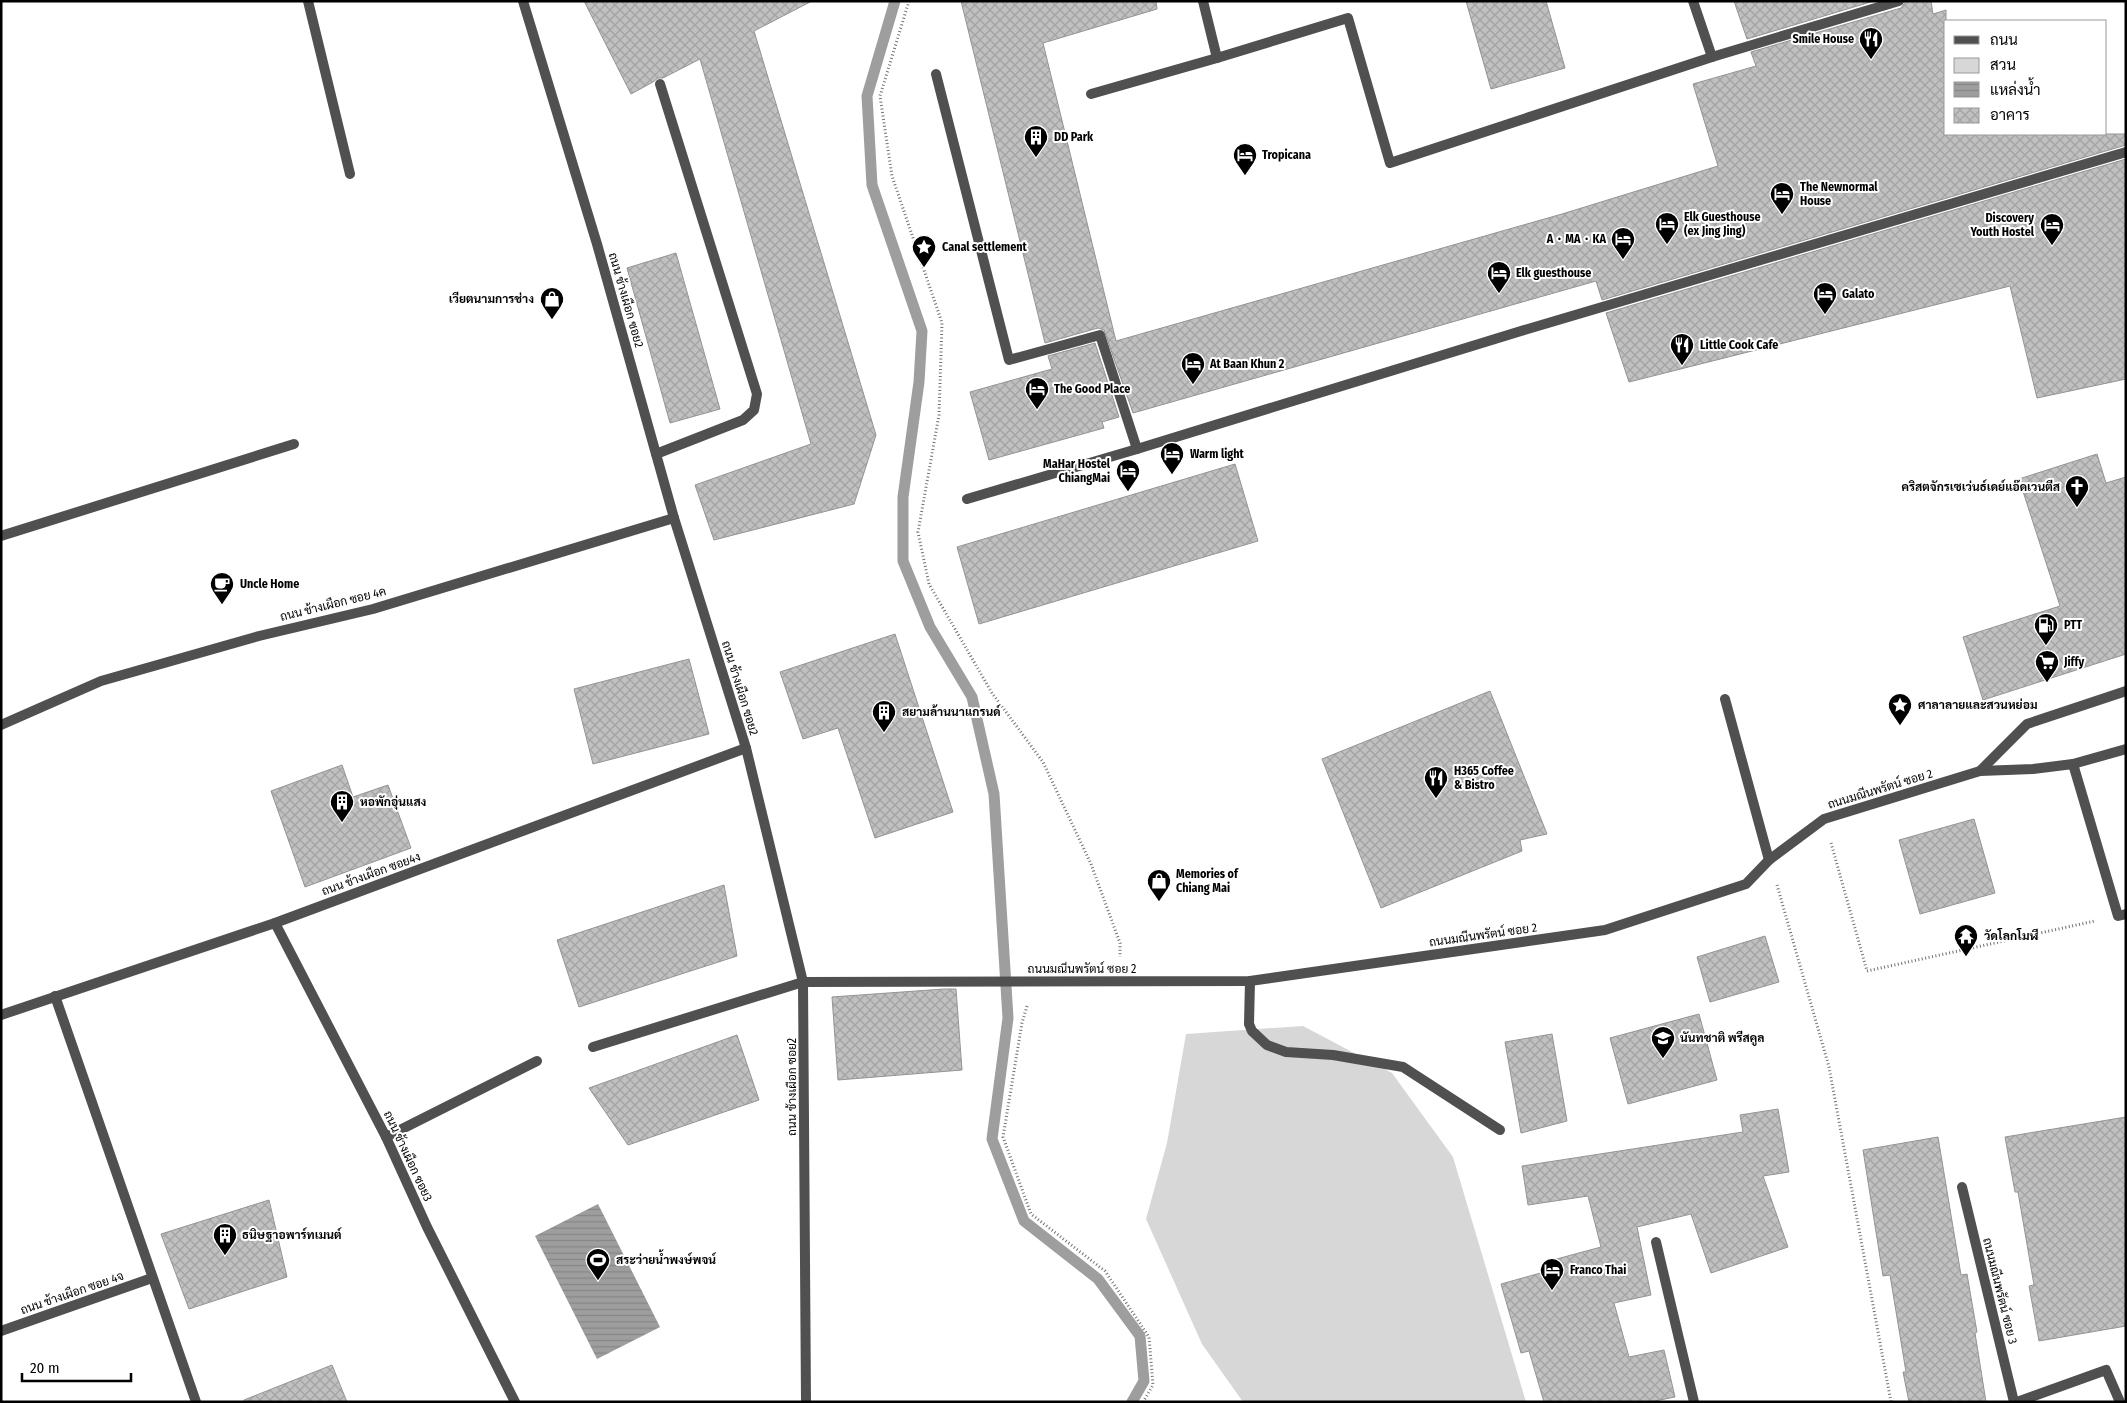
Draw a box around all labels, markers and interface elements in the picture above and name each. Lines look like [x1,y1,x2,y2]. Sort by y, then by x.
legend [1944,20,2107,135]
restaurant icon: Smile House [1858,26,1884,60]
text: ถนน [1990,31,2018,49]
place label: Smile House [1793,32,1854,46]
text: สวน [1990,56,2016,74]
text: แหล่งน้ำ [1990,77,2041,99]
text: อาคาร [1990,106,2030,124]
building icon: DD Park [1023,124,1049,158]
place label: DD Park [1054,130,1094,144]
hotel icon: Tropicana [1232,142,1258,176]
place label: Tropicana [1262,148,1311,162]
place label: The Newnormal House [1800,180,1878,208]
hotel icon: The Newnormal House [1769,181,1795,215]
place label: Elk Guesthouse (ex Jing Jing) [1684,210,1761,238]
hotel icon: Elk Guesthouse (ex Jing Jing) [1654,211,1680,245]
place label: Discovery Youth Hostel [1969,211,2035,239]
hotel icon: Discovery Youth Hostel [2039,212,2065,246]
hotel icon: A・MA・KA [1610,226,1636,260]
place label: A・MA・KA [1546,232,1606,246]
place icon: Canal settlement [911,234,937,268]
place label: Canal settlement [942,240,1028,254]
street label: ถนน ช้างเผือก ซอย2 [606,251,646,349]
hotel icon: Elk guesthouse [1486,260,1512,294]
place label: Elk guesthouse [1516,266,1591,280]
hotel icon: Galato [1812,281,1838,315]
shop icon: เวียตนามการช่าง [539,286,565,320]
place label: Galato [1842,287,1875,301]
place label: เวียตนามการช่าง [449,291,534,306]
restaurant icon: Little Cook Cafe [1669,332,1695,366]
place label: Little Cook Cafe [1700,338,1778,352]
hotel icon: At Baan Khun 2 [1180,351,1206,385]
place label: At Baan Khun 2 [1209,357,1285,371]
hotel icon: The Good Place [1024,376,1050,410]
place label: The Good Place [1054,382,1130,396]
hotel icon: Warm light [1159,441,1185,475]
place label: Warm light [1190,447,1245,461]
place label: MaHar Hostel ChiangMai [1043,457,1111,485]
hotel icon: MaHar Hostel ChiangMai [1115,458,1141,492]
church icon: คริสตจักรเซเว่นธ์เดย์แอ๊ดเวนตีส [2064,474,2090,508]
place label: คริสตจักรเซเว่นธ์เดย์แอ๊ดเวนตีส [1902,479,2060,494]
cafe icon: Uncle Home [209,571,235,605]
place label: Uncle Home [240,577,299,591]
street label: ถนน ช้างเผือก ซอย 4ค [279,584,387,624]
fuel station icon: PTT [2033,612,2059,646]
place label: PTT [2064,618,2082,632]
street label: ถนน ช้างเผือก ซอย2 [719,639,761,737]
supermarket icon: Jiffy [2034,649,2060,683]
place label: Jiffy [2063,655,2084,669]
place icon: ศาลาลายและสวนหย่อม [1887,692,1913,726]
place label: ศาลาลายและสวนหย่อม [1918,698,2037,712]
building icon: สยามล้านนาแกรนด์ [871,699,897,733]
place label: สยามล้านนาแกรนด์ [902,704,1002,719]
place label: H365 Coffee & Bistro [1454,764,1514,792]
restaurant icon: H365 Coffee & Bistro [1423,765,1449,799]
street label: ถนนมณีนพรัตน์ ซอย 2 [1826,765,1934,812]
building icon: หอพักอุ่นแสง [329,789,355,823]
place label: หอพักอุ่นแสง [360,795,427,810]
street label: ถนน ช้างเผือก ซอย4ง [320,850,422,898]
place label: Memories of Chiang Mai [1176,867,1239,895]
shop icon: Memories of Chiang Mai [1146,868,1172,902]
street label: ถนนมณีนพรัตน์ ซอย 2 [1428,920,1538,950]
temple icon: วัดโลกโมฬี [1953,923,1979,957]
place label: วัดโลกโมฬี [1984,928,2039,943]
street label: ถนนมณีนพรัตน์ ซอย 2 [1028,961,1136,976]
school or university icon: นันทชาติ พรีสคูล [1650,1025,1676,1059]
place label: นันทชาติ พรีสคูล [1680,1030,1764,1046]
street label: ถนน ช้างเผือก ซอย2 [785,1038,799,1136]
street label: ถนน ช้างเผือก ซอย3 [381,1108,435,1204]
building icon: ธนิษฐาอพาร์ทเมนต์ [212,1222,238,1256]
place label: ธนิษฐาอพาร์ทเมนต์ [242,1227,342,1243]
street label: ถนนมณีนพรัตน์ ซอย 3 [1980,1236,2021,1346]
sports icon: สระว่ายน้ำพงษ์พจน์ [585,1247,611,1281]
place label: สระว่ายน้ำพงษ์พจน์ [616,1249,717,1267]
hotel icon: Franco Thai [1539,1257,1565,1291]
place label: Franco Thai [1570,1263,1626,1277]
street label: ถนน ช้างเผือก ซอย 4จ [19,1269,125,1317]
scale bar [22,1350,131,1382]
text: 20 m [30,1359,60,1377]

